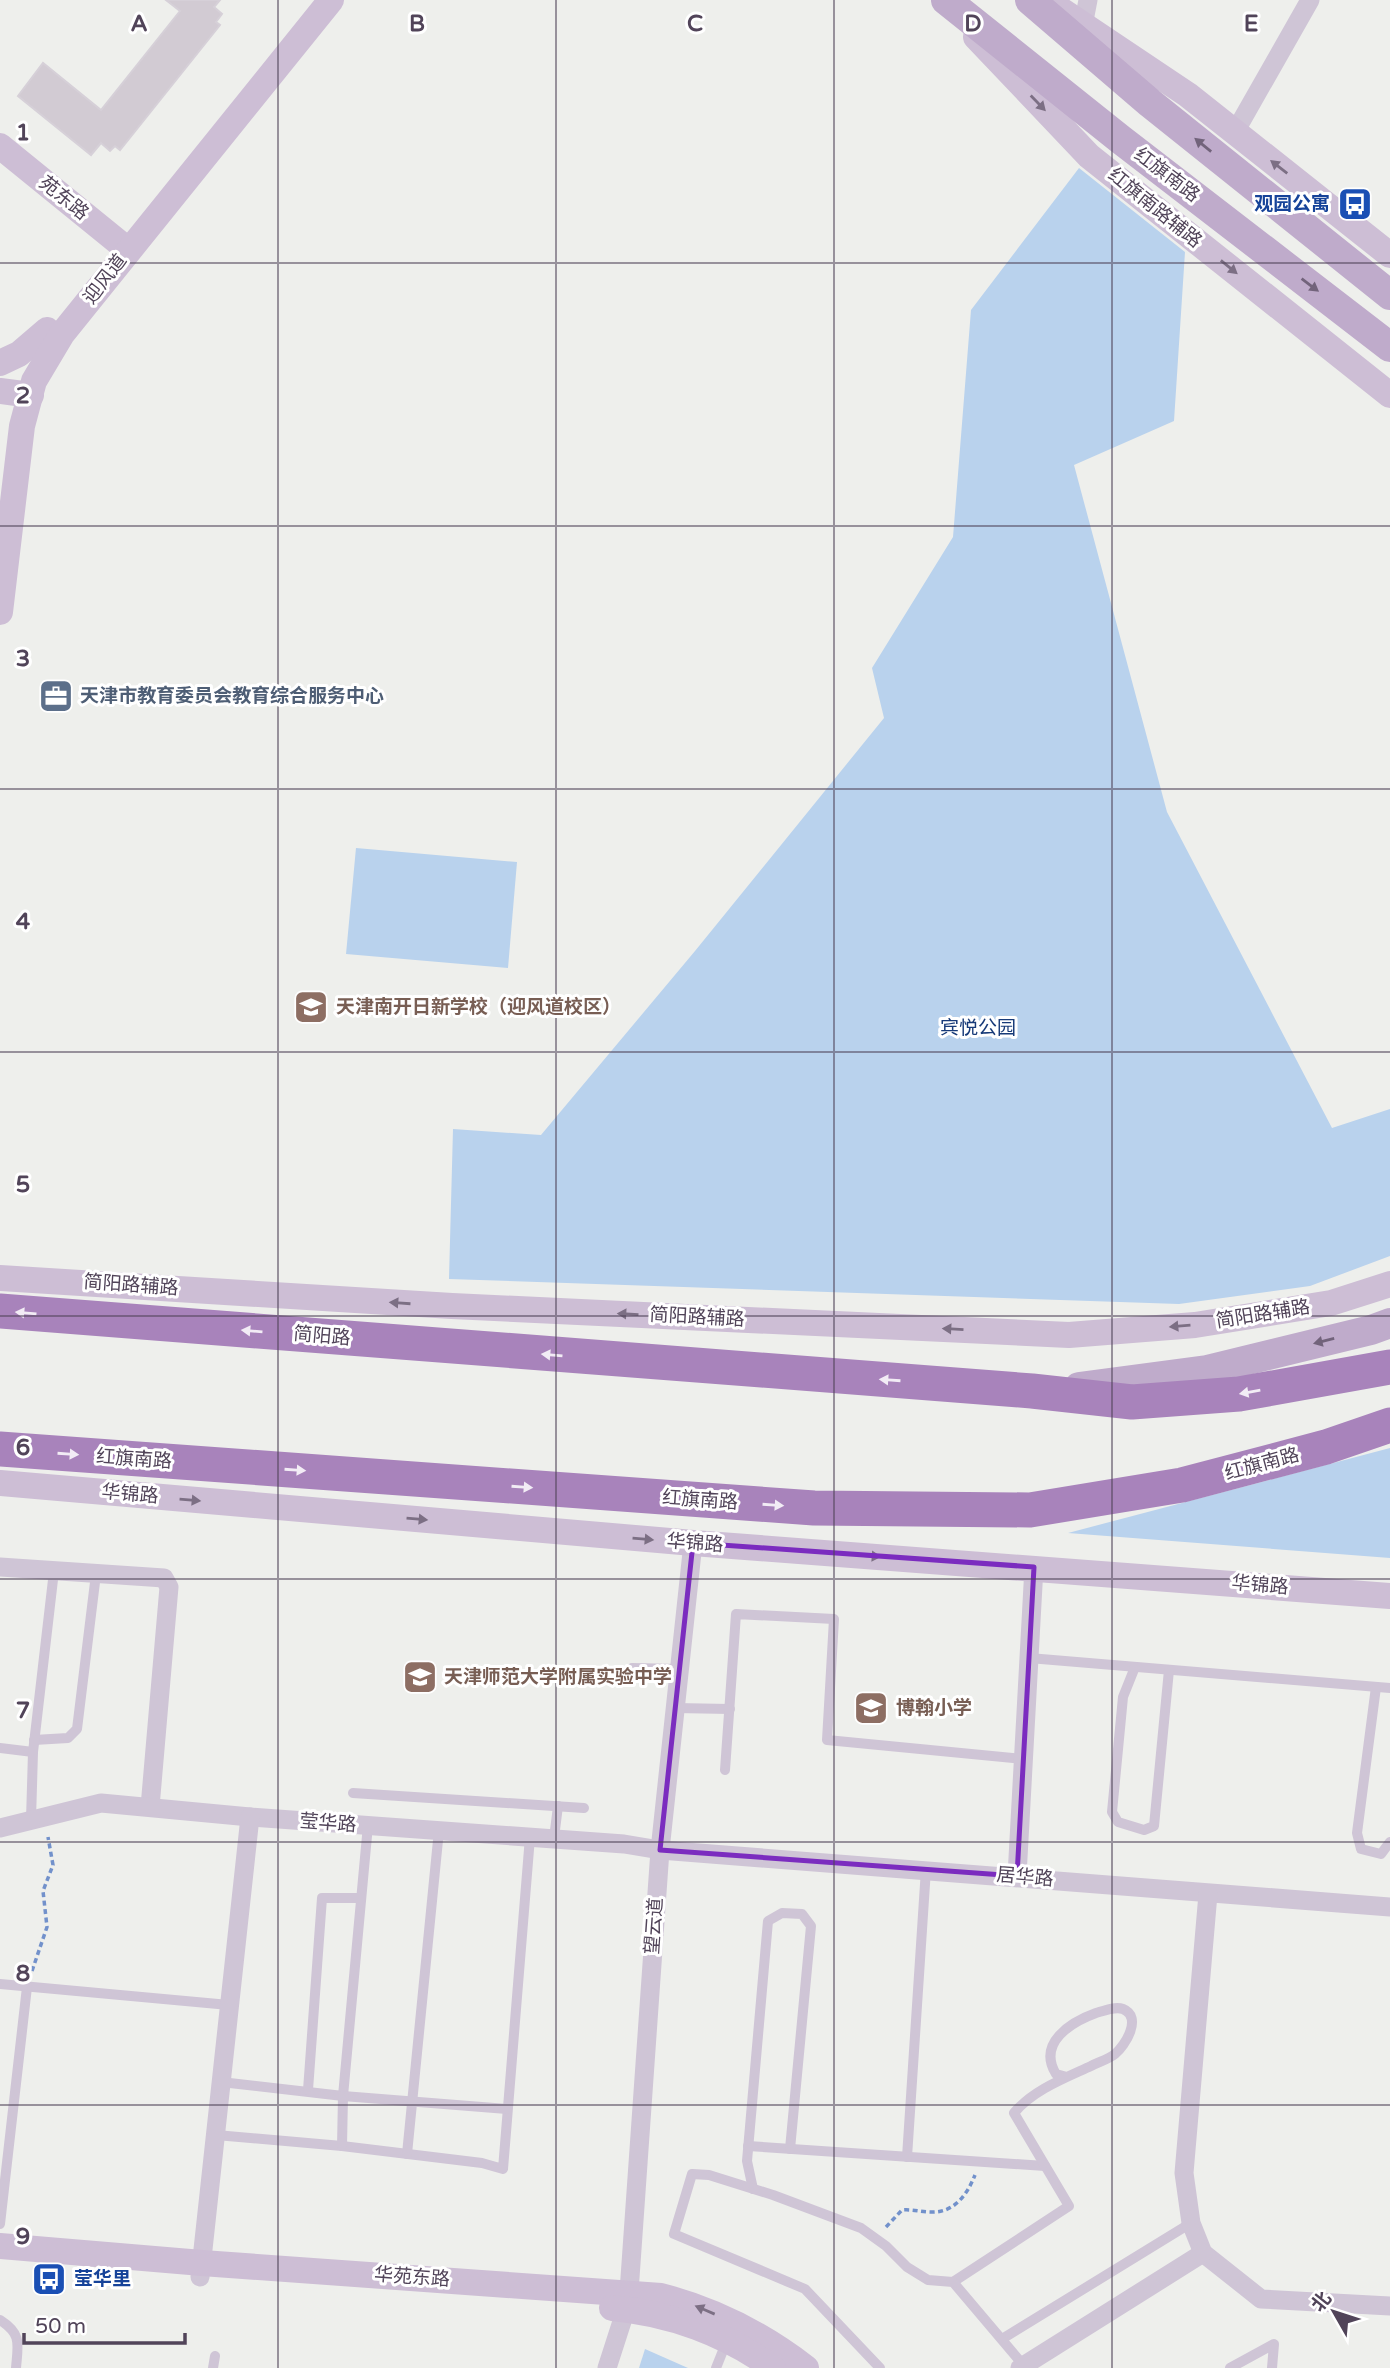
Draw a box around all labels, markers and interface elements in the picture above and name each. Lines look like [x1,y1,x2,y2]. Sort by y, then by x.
text: A [130,10,148,38]
text: B [409,10,425,38]
text: C [687,10,703,38]
text: D [964,10,982,38]
text: E [1244,10,1258,38]
one-way arrow [1030,94,1047,111]
text: 1 [16,119,30,147]
one-way arrow [1194,138,1211,153]
street label: 红旗南路 [1130,143,1204,207]
one-way arrow [1270,160,1288,175]
street label: 红旗南路辅路 [1104,164,1206,252]
street label: 苑东路 [35,172,93,224]
bus stop icon: 观园公寓 [1336,185,1374,223]
place label: 观园公寓 [1254,193,1330,215]
street label: 迎风道 [79,250,131,308]
one-way arrow [1219,259,1237,274]
one-way arrow [1301,278,1319,293]
text: 2 [16,382,30,410]
text: 3 [16,645,30,673]
office icon: 天津市教育委员会教育综合服务中心 [37,677,75,715]
place label: 天津市教育委员会教育综合服务中心 [80,685,384,707]
text: 4 [16,908,31,936]
school or university icon: 天津南开日新学校（迎风道校区） [292,988,330,1026]
place label: 天津南开日新学校（迎风道校区） [336,996,621,1018]
park label: 宾悦公园 [940,1017,1016,1039]
text: 5 [16,1171,30,1199]
street label: 简阳路辅路 [83,1271,179,1299]
street label: 简阳路辅路 [1214,1296,1312,1332]
one-way arrow [389,1297,411,1308]
street label: 简阳路辅路 [649,1304,745,1330]
one-way arrow [14,1307,36,1318]
one-way arrow [616,1309,638,1320]
one-way arrow [1169,1321,1191,1332]
street label: 简阳路 [293,1323,351,1349]
one-way arrow [942,1323,964,1334]
one-way arrow [241,1325,263,1336]
one-way arrow [1313,1336,1335,1347]
one-way arrow [541,1349,563,1360]
one-way arrow [879,1374,901,1385]
one-way arrow [1239,1387,1261,1398]
text: 6 [16,1434,30,1462]
street label: 红旗南路 [1222,1444,1302,1484]
street label: 红旗南路 [95,1445,173,1473]
one-way arrow [57,1449,79,1460]
one-way arrow [284,1465,306,1476]
street label: 华锦路 [101,1481,159,1507]
one-way arrow [511,1482,533,1493]
street label: 红旗南路 [661,1486,739,1514]
one-way arrow [179,1495,201,1506]
one-way arrow [762,1500,784,1511]
one-way arrow [406,1514,428,1525]
street label: 华锦路 [666,1530,724,1556]
one-way arrow [633,1534,655,1545]
one-way arrow [859,1551,881,1562]
street label: 华锦路 [1231,1572,1289,1598]
school or university icon: 天津师范大学附属实验中学 [401,1658,439,1696]
place label: 天津师范大学附属实验中学 [444,1666,672,1688]
school or university icon: 博翰小学 [852,1689,890,1727]
text: 7 [16,1697,30,1725]
place label: 博翰小学 [896,1697,972,1719]
street label: 莹华路 [299,1810,357,1836]
street label: 居华路 [996,1864,1054,1890]
street label: 望云道 [641,1897,667,1955]
text: 8 [16,1960,30,1988]
text: 9 [16,2223,30,2251]
bus stop icon: 莹华里 [30,2260,68,2298]
street label: 华苑东路 [373,2263,451,2291]
place label: 莹华里 [74,2268,131,2290]
north arrow [1299,2277,1369,2347]
text: 北 [1307,2288,1336,2316]
scale bar [24,2302,186,2346]
one-way arrow [694,2304,715,2315]
text: 50 m [35,2314,86,2339]

